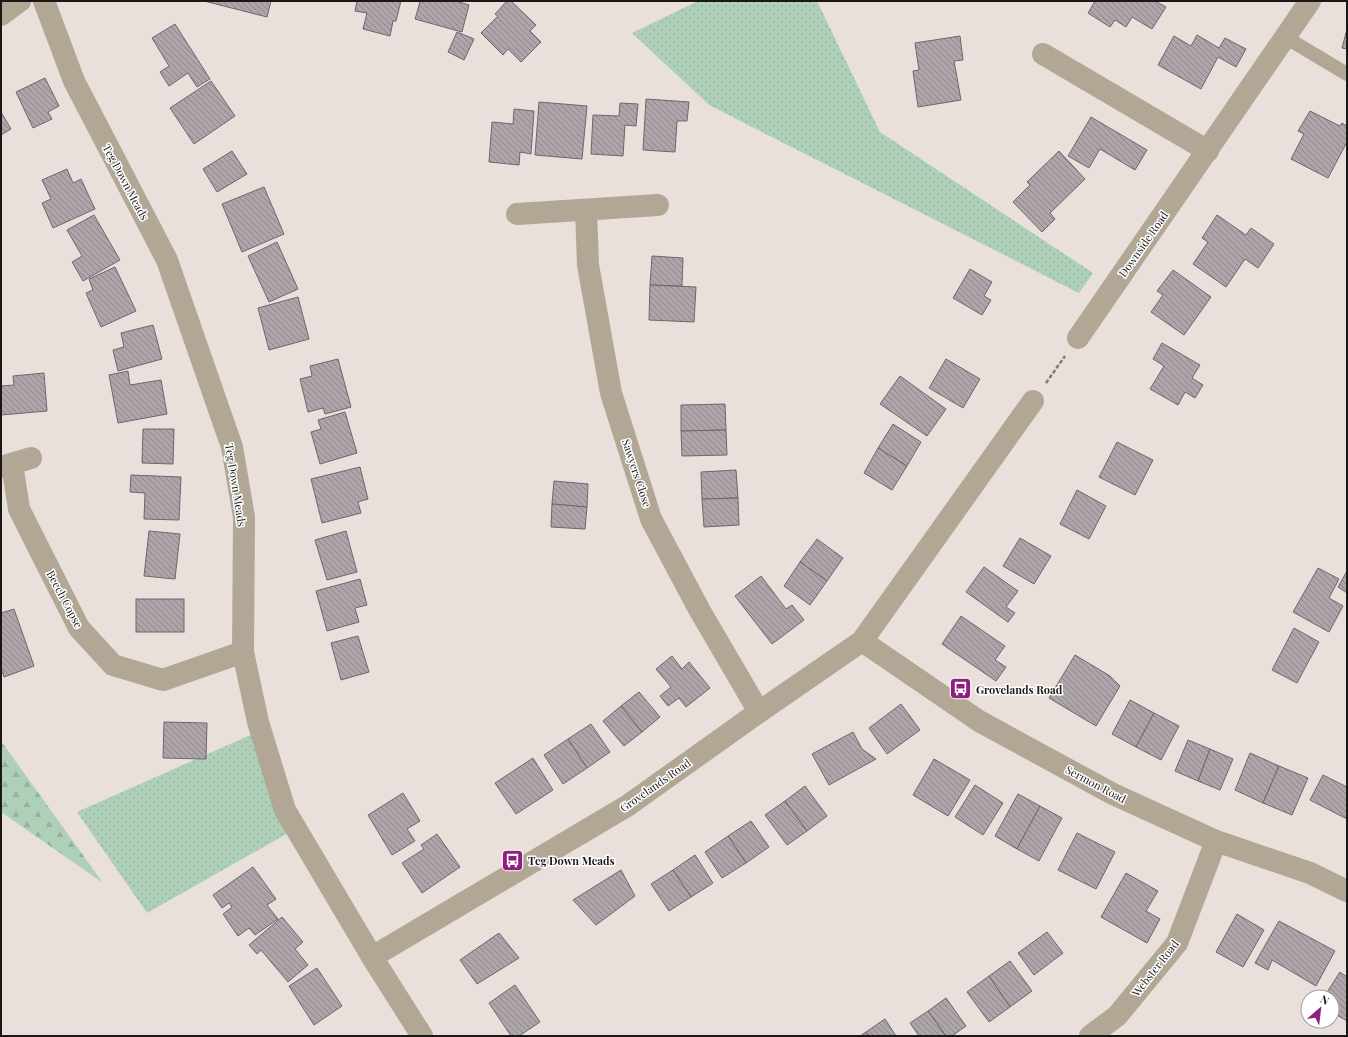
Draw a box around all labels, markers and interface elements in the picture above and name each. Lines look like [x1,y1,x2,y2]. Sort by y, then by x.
street label: Teg Down Meads [100,141,152,223]
street label: Downside Road [1115,208,1172,280]
street label: Sawyers Close [619,437,655,509]
street label: Teg Down Meads [222,442,250,528]
street label: Beech Copse [44,568,87,631]
bus stop icon: Grovelands Road [948,676,974,702]
place label: Grovelands Road [976,682,1063,697]
street label: Grovelands Road [617,755,694,815]
street label: Sermon Road [1063,762,1129,807]
bus stop icon: Teg Down Meads [499,847,525,873]
place label: Teg Down Meads [528,853,615,868]
street label: Webster Road [1128,936,1182,1000]
north arrow [1300,989,1340,1029]
text: N [1318,991,1332,1008]

